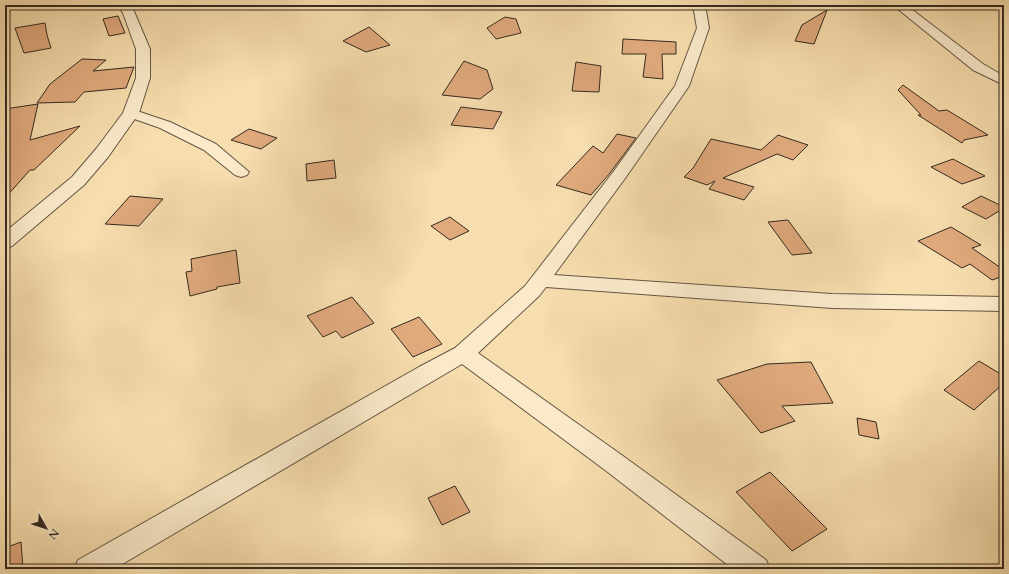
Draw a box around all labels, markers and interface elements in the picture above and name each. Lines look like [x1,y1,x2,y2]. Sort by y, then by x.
north arrow [26,508,66,548]
text: N [44,526,62,543]

